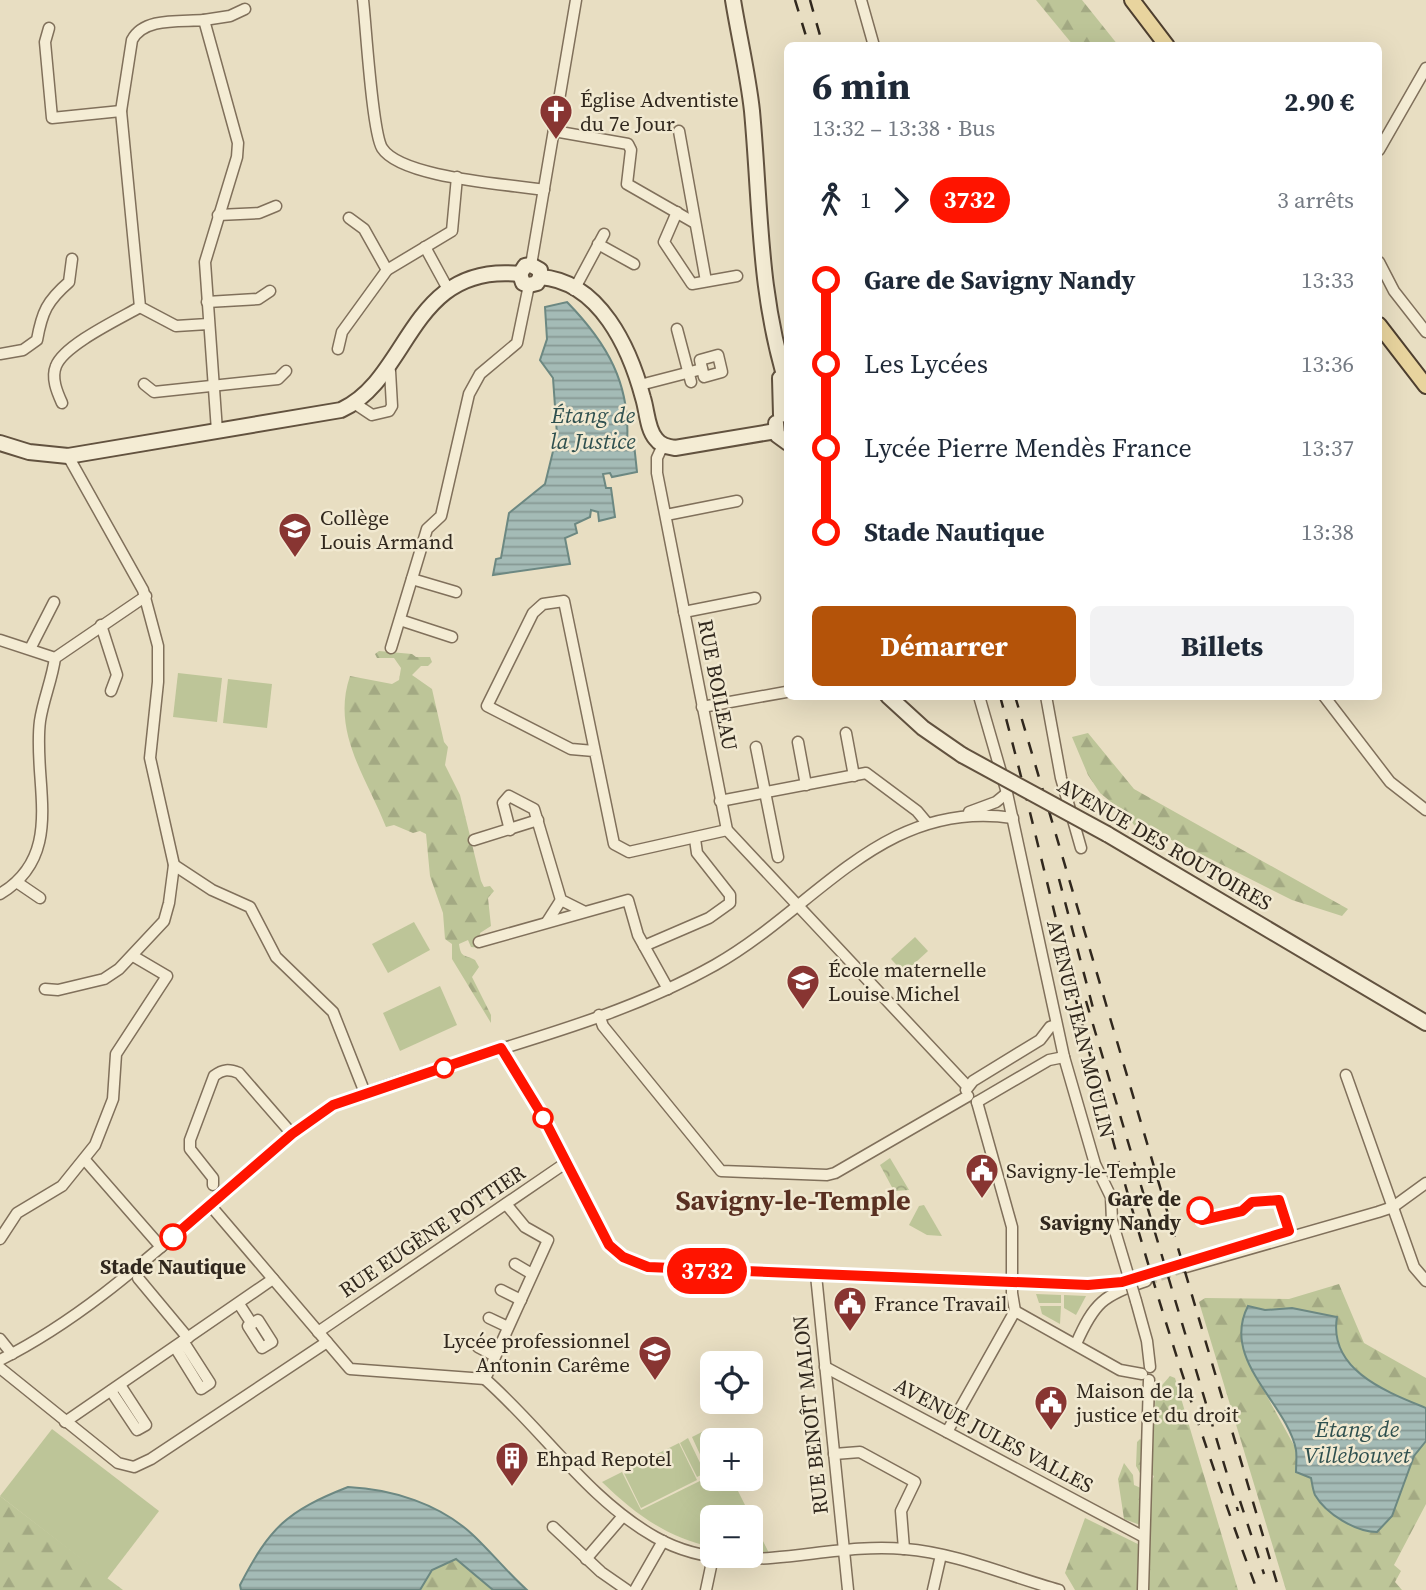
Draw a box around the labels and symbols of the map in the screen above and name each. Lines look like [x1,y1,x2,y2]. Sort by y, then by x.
place label: Église Adventiste du 7e Jour [580,85,739,138]
church icon: Église Adventiste du 7e Jour [537,92,575,141]
water label: Étang de la Justice [550,399,636,457]
place label: Collège Louis Armand [320,503,453,556]
school or university icon: Collège Louis Armand [276,510,314,559]
street label: RUE BOILEAU [691,617,745,753]
street label: AVENUE DES ROUTOIRES [1053,771,1277,917]
street label: AVENUE JEAN MOULIN [1040,917,1122,1141]
place label: École maternelle Louise Michel [828,955,987,1008]
school or university icon: École maternelle Louise Michel [784,962,822,1011]
unlabelled marker [434,1058,454,1078]
unlabelled marker [533,1108,553,1128]
public building icon: Savigny-le-Temple [963,1151,1001,1200]
place label: Savigny-le-Temple [1006,1156,1176,1185]
street label: RUE EUGÈNE POTTIER [333,1158,531,1304]
district label: Savigny-le-Temple [675,1181,911,1219]
place label: Gare de Savigny Nandy [1040,1184,1182,1237]
marker: Gare de Savigny Nandy [1187,1197,1213,1223]
marker: Stade Nautique [160,1224,186,1250]
line badge: 3732 [658,1248,756,1294]
place label: Stade Nautique [100,1252,246,1281]
public building icon: France Travail [831,1284,869,1333]
place label: France Travail [874,1289,1008,1318]
street label: RUE BENOÎT MALON [785,1314,835,1516]
place label: Lycée professionnel Antonin Carême [443,1326,630,1379]
school or university icon: Lycée professionnel Antonin Carême [636,1333,674,1382]
street label: AVENUE JULES VALLES [889,1370,1099,1500]
place label: Maison de la justice et du droit [1074,1376,1239,1429]
public building icon: Maison de la justice et du droit [1032,1383,1070,1432]
water label: Étang de Villebouvet [1304,1413,1412,1471]
building icon: Ehpad Repotel [493,1439,531,1488]
place label: Ehpad Repotel [536,1444,672,1473]

